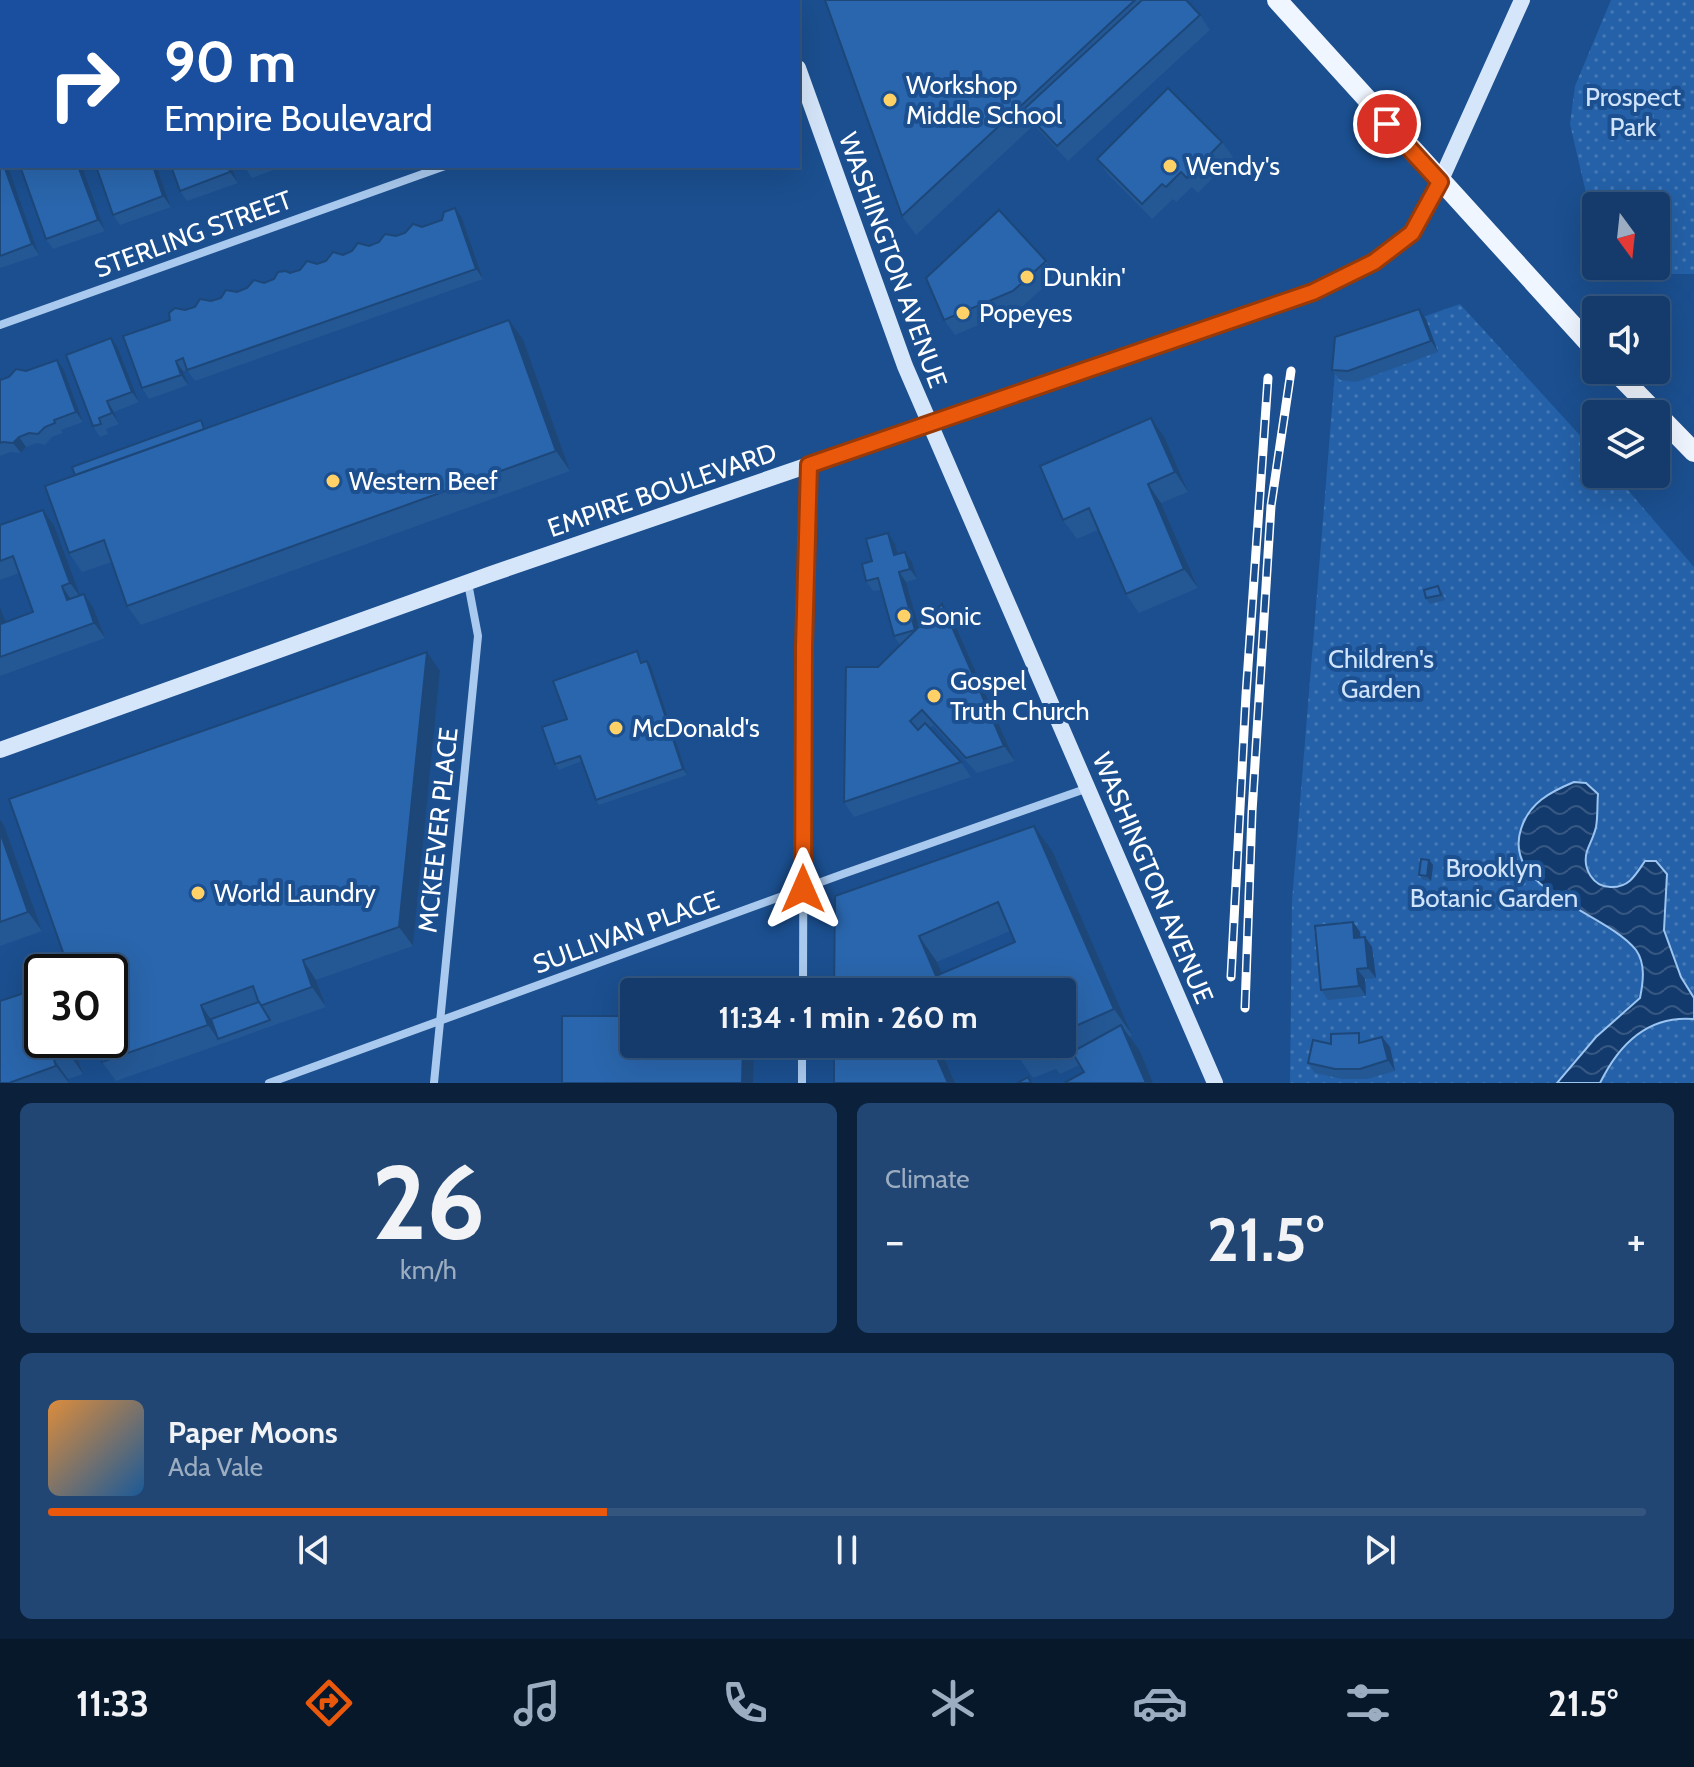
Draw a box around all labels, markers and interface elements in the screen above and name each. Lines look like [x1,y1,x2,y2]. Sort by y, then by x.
text: 90 m [164,28,296,96]
icon: right [32,32,136,136]
place label: Workshop Middle School [906,69,1062,131]
park label: Prospect Park [1585,81,1681,143]
pin [1353,90,1421,158]
marker: Workshop Middle School [881,91,899,109]
text: Empire Boulevard [164,96,433,140]
icon: arrive [1365,102,1409,146]
street label: WASHINGTON AVENUE [832,128,954,392]
place label: Wendy's [1186,150,1280,182]
marker: Wendy's [1161,157,1179,175]
street label: STERLING STREET [90,183,296,285]
north arrow [1582,192,1670,280]
map controls [1582,192,1670,488]
place label: Dunkin' [1043,261,1126,293]
marker: Dunkin' [1018,268,1036,286]
button: sound [1582,296,1670,384]
place label: Popeyes [979,297,1073,329]
marker: Popeyes [954,304,972,322]
button: layers [1582,400,1670,488]
street label: EMPIRE BOULEVARD [543,436,781,544]
place label: Western Beef [349,465,498,497]
marker: Western Beef [324,472,342,490]
place label: Sonic [920,600,982,632]
marker: Sonic [895,607,913,625]
park label: Children's Garden [1328,643,1434,705]
place label: Gospel Truth Church [950,665,1090,727]
marker: Gospel Truth Church [925,687,943,705]
place label: McDonald's [632,712,760,744]
marker: McDonald's [607,719,625,737]
street label: MCKEEVER PLACE [411,726,465,934]
street label: WASHINGTON AVENUE [1086,748,1220,1008]
position arrow [761,847,845,931]
park label: Brooklyn Botanic Garden [1410,852,1578,914]
place label: World Laundry [214,877,376,909]
marker: World Laundry [189,884,207,902]
street label: SULLIVAN PLACE [529,884,723,980]
speed limit sign: 30 [24,954,128,1058]
text: 11:34 · 1 min · 260 m [719,999,977,1036]
text: 26 [372,1139,485,1265]
text: Climate [885,1163,970,1195]
text: 21.5° [1207,1203,1324,1276]
text: − [885,1214,904,1267]
text: + [1627,1214,1646,1267]
text: km/h [400,1254,457,1286]
text: Paper Moons [168,1414,338,1451]
text: Ada Vale [168,1451,263,1483]
icon: previous [292,1528,336,1572]
icon: pause [825,1528,869,1572]
icon: next [1358,1528,1402,1572]
icon: directions [301,1675,357,1731]
icon: music [509,1675,565,1731]
icon: phone [717,1675,773,1731]
icon: climate [925,1675,981,1731]
icon: car [1132,1675,1188,1731]
icon: filters [1340,1675,1396,1731]
text: 11:33 [76,1681,149,1725]
text: 21.5° [1548,1681,1618,1725]

